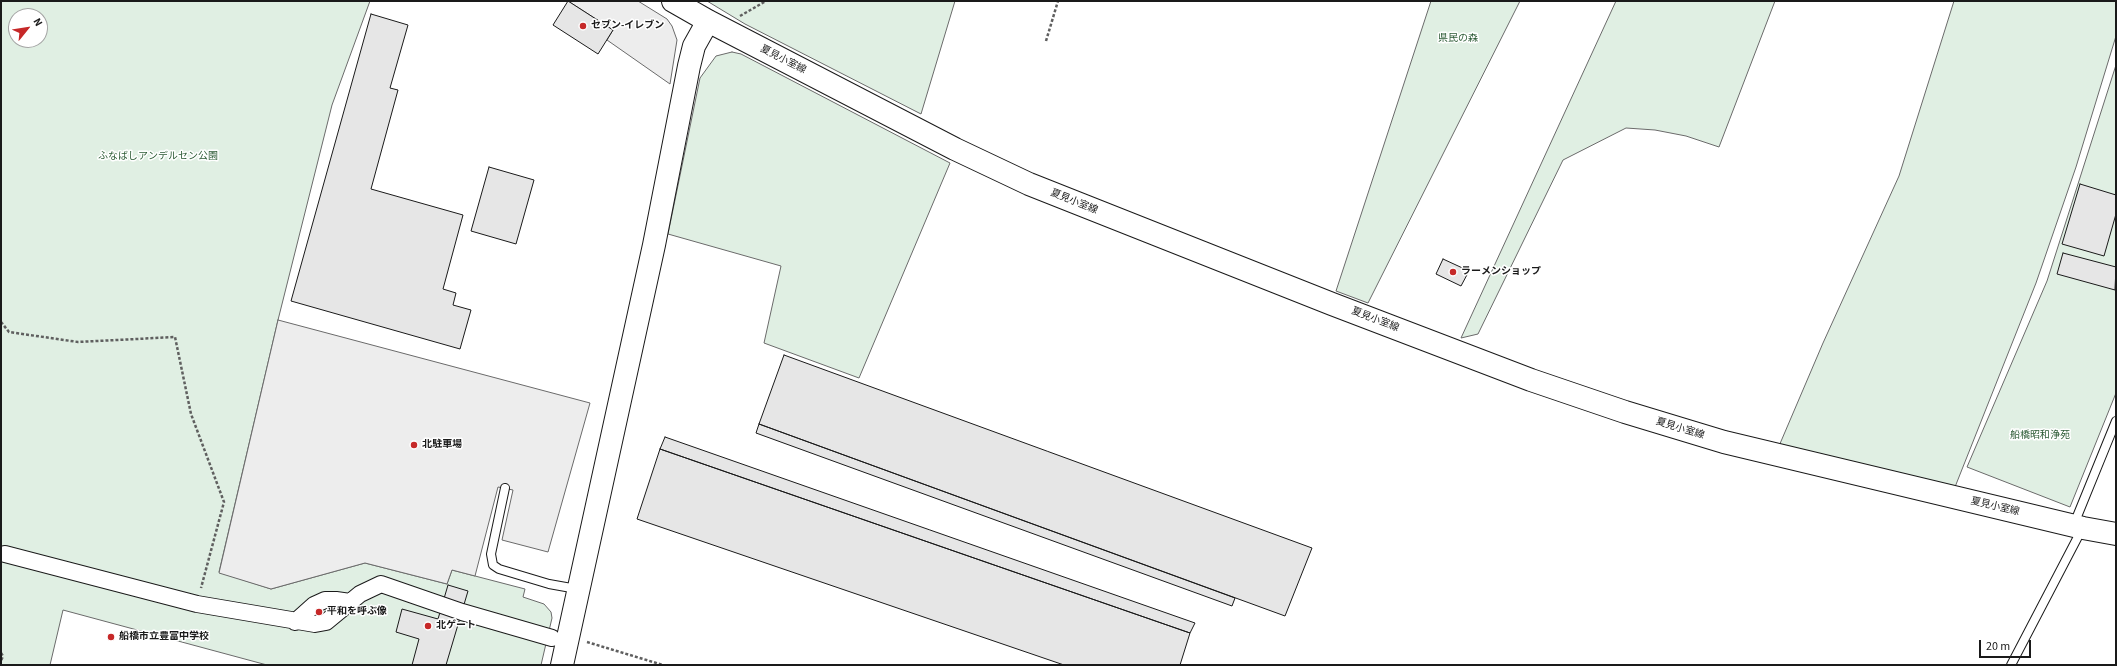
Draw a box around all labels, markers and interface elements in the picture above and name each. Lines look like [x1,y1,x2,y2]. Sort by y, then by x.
north arrow [8,8,48,48]
text: N [30,15,46,29]
place label: セブン-イレブン [591,20,664,32]
marker: セブン-イレブン [578,21,588,31]
park label: 県民の森 [1438,33,1478,45]
street label: 夏見小室線 [758,43,808,77]
park label: ふなばしアンデルセン公園 [98,151,218,163]
street label: 夏見小室線 [1049,187,1099,217]
place label: ラーメンショップ [1461,266,1541,278]
marker: ラーメンショップ [1448,267,1458,277]
street label: 夏見小室線 [1350,305,1400,335]
street label: 夏見小室線 [1654,416,1706,442]
park label: 船橋昭和浄苑 [2010,430,2070,442]
place label: 北駐車場 [422,439,462,451]
marker: 北駐車場 [409,440,419,450]
street label: 夏見小室線 [1969,496,2021,518]
place label: 平和を呼ぶ像 [327,606,387,618]
marker: 平和を呼ぶ像 [314,607,324,617]
place label: 北ゲート [436,620,476,632]
marker: 北ゲート [423,621,433,631]
place label: 船橋市立豊富中学校 [119,631,209,643]
marker: 船橋市立豊富中学校 [106,632,116,642]
scale bar [1981,632,2033,658]
text: 20 m [1986,638,2010,655]

